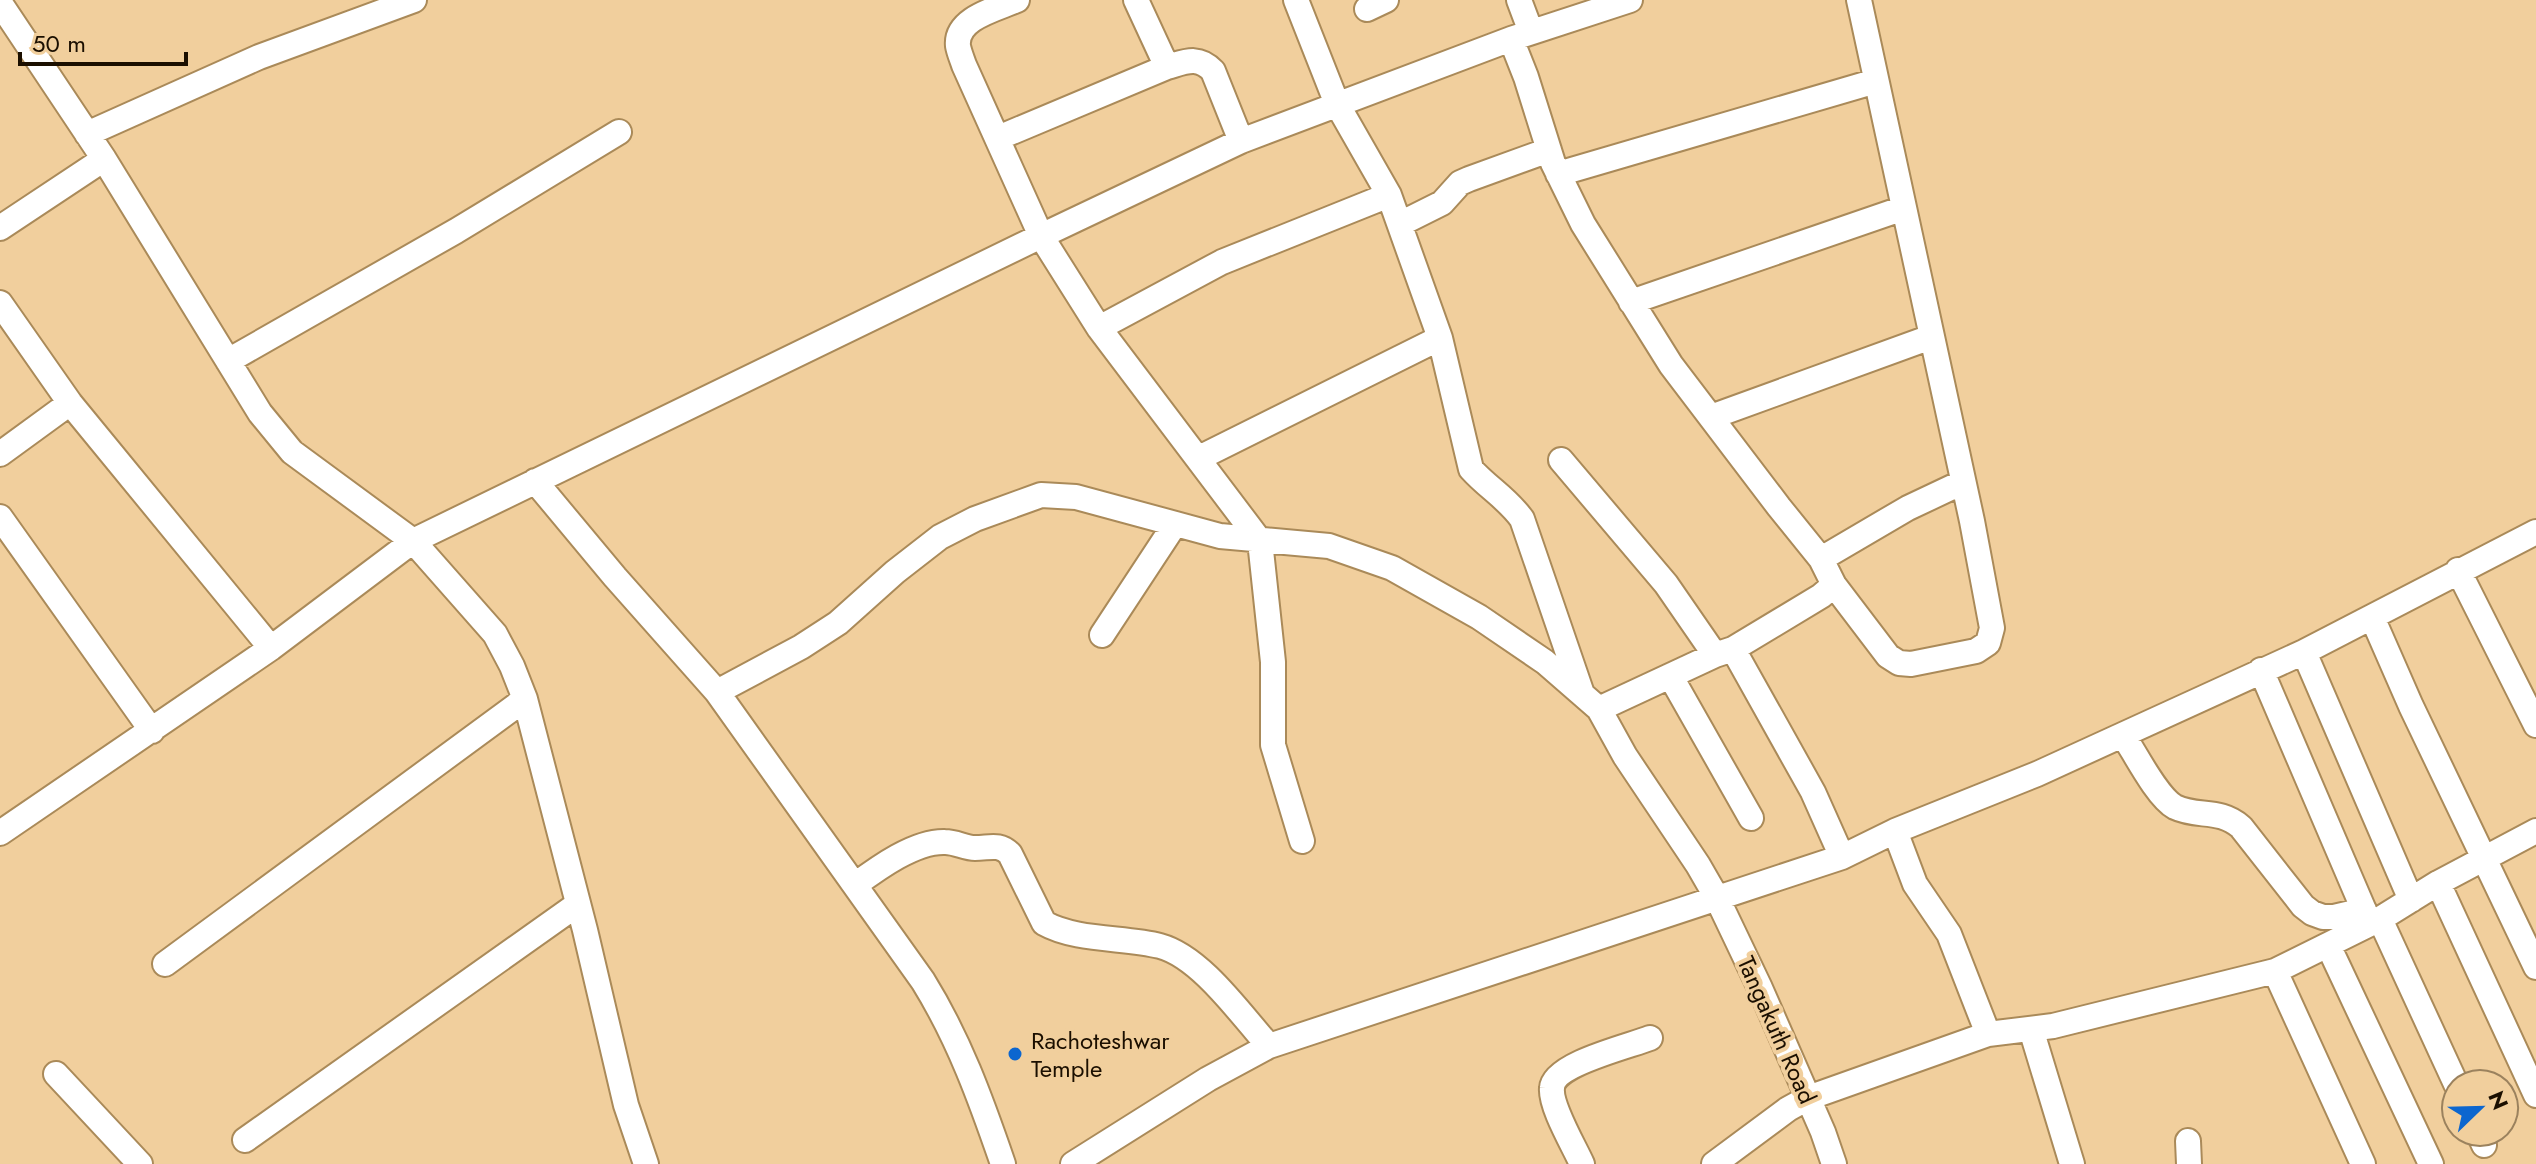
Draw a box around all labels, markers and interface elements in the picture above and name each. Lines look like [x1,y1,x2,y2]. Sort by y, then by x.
scale bar [20,16,186,66]
text: 50 m [32,26,86,61]
street label: Tangakuth Road [1729,951,1825,1109]
place label: Rachoteshwar Temple [1031,1023,1170,1086]
marker: Rachoteshwar Temple [1006,1045,1024,1063]
north arrow [2440,1068,2520,1148]
text: N [2480,1086,2517,1114]

